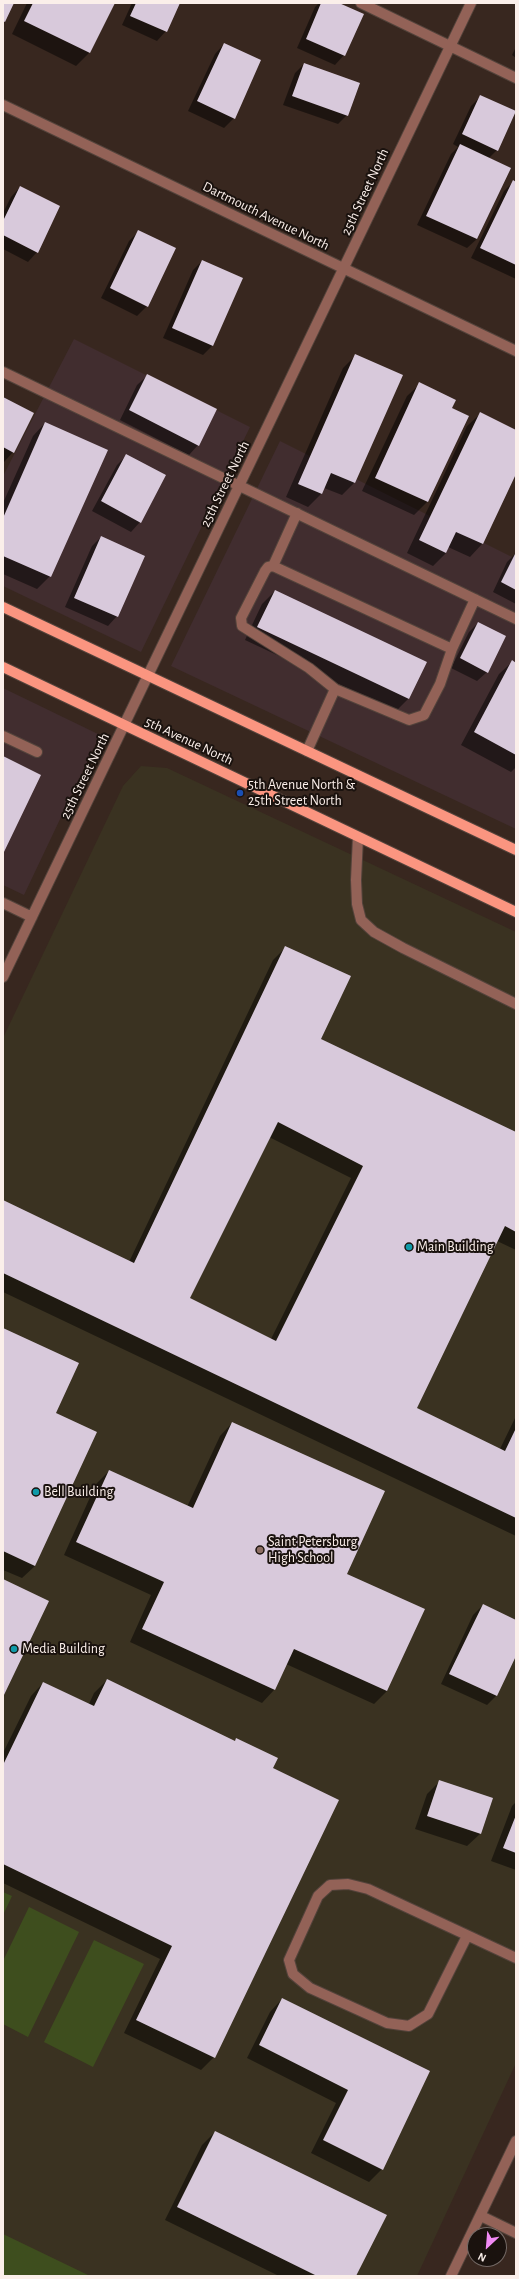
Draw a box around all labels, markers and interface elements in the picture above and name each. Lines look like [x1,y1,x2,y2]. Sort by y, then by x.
street label: 25th Street North [338,146,392,238]
street label: Dartmouth Avenue North [200,178,332,254]
street label: 25th Street North [197,438,253,530]
street label: 5th Avenue North [142,713,236,769]
street label: 25th Street North [57,730,113,822]
place label: 5th Avenue North & 25th Street North [248,777,355,810]
marker: 5th Avenue North & 25th Street North [235,788,245,798]
place label: Main Building [417,1239,493,1255]
marker: Main Building [404,1242,414,1252]
place label: Bell Building [44,1484,113,1500]
marker: Bell Building [31,1487,41,1497]
place label: Saint Petersburg High School [268,1534,357,1566]
marker: Saint Petersburg High School [255,1545,265,1555]
place label: Media Building [22,1641,105,1657]
marker: Media Building [9,1644,19,1654]
north arrow [467,2227,507,2267]
text: N [476,2251,488,2264]

